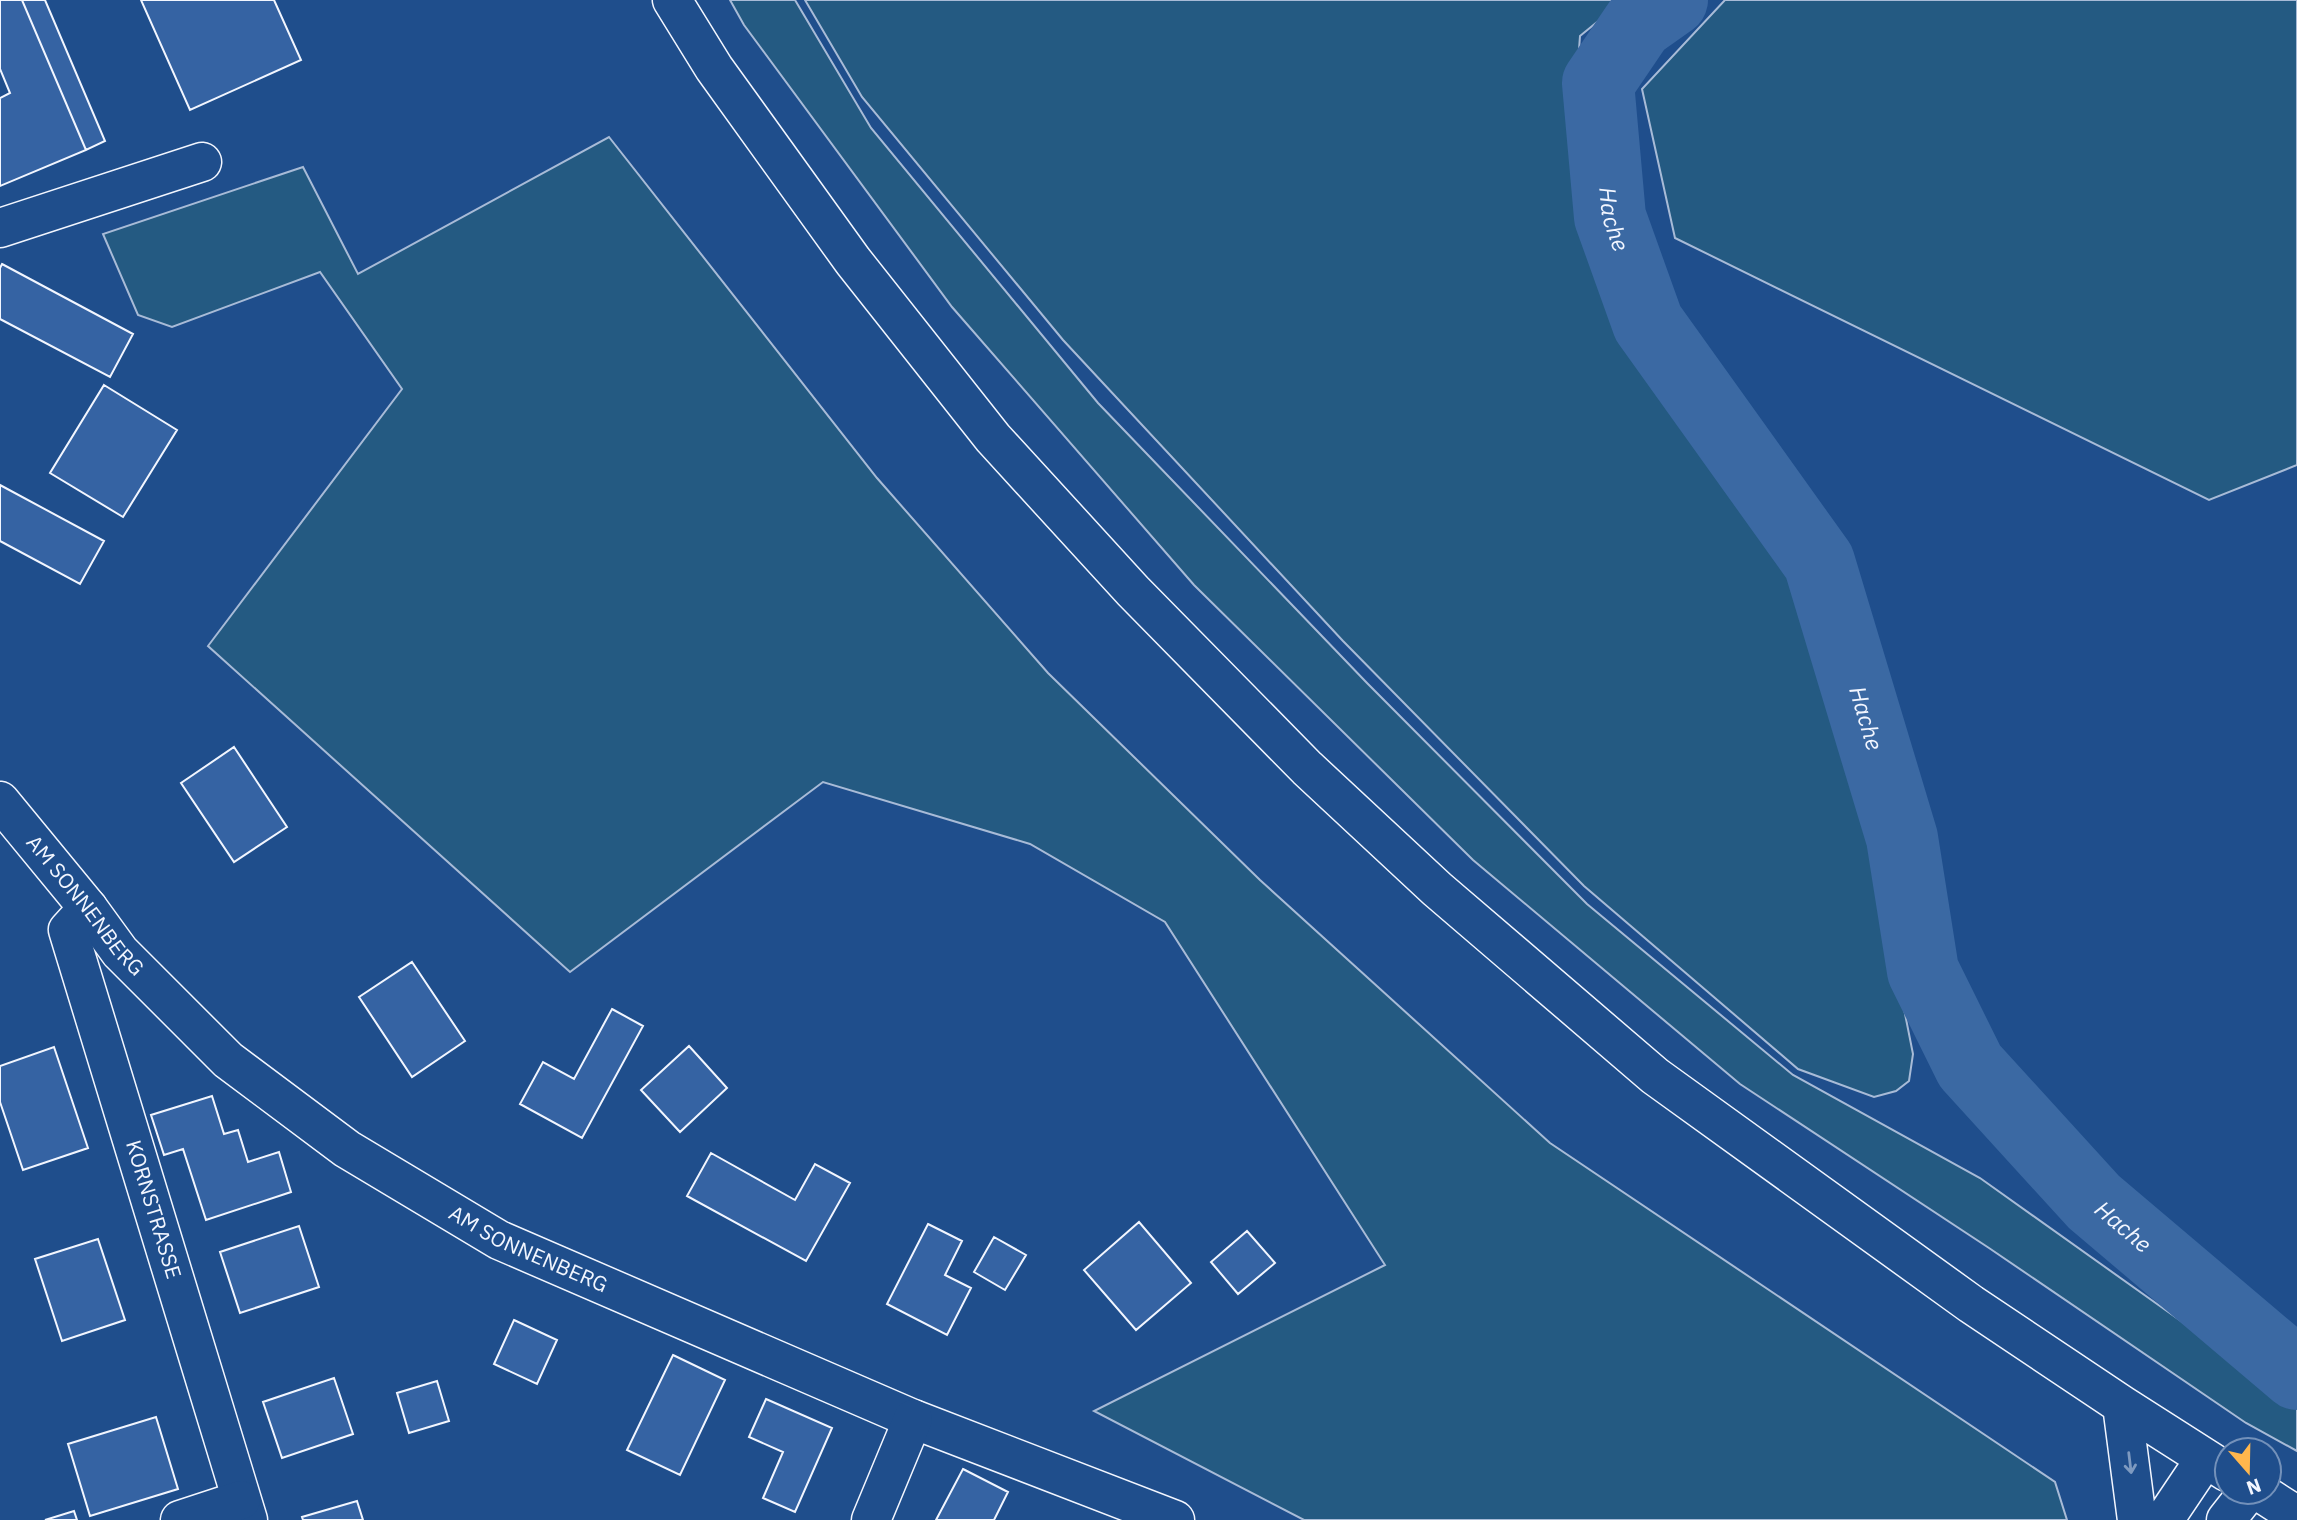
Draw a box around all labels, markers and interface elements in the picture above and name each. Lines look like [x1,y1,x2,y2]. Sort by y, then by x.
water label: Hache [1593,186,1637,255]
water label: Hache [1843,682,1891,754]
street label: AM SONNENBERG [21,829,151,981]
street label: KORNSTRASSE [120,1137,189,1282]
water label: Hache [2089,1193,2159,1259]
street label: AM SONNENBERG [444,1198,613,1298]
north arrow [2213,1436,2283,1506]
one-way arrow [2123,1451,2136,1473]
text: N [2243,1473,2264,1501]

